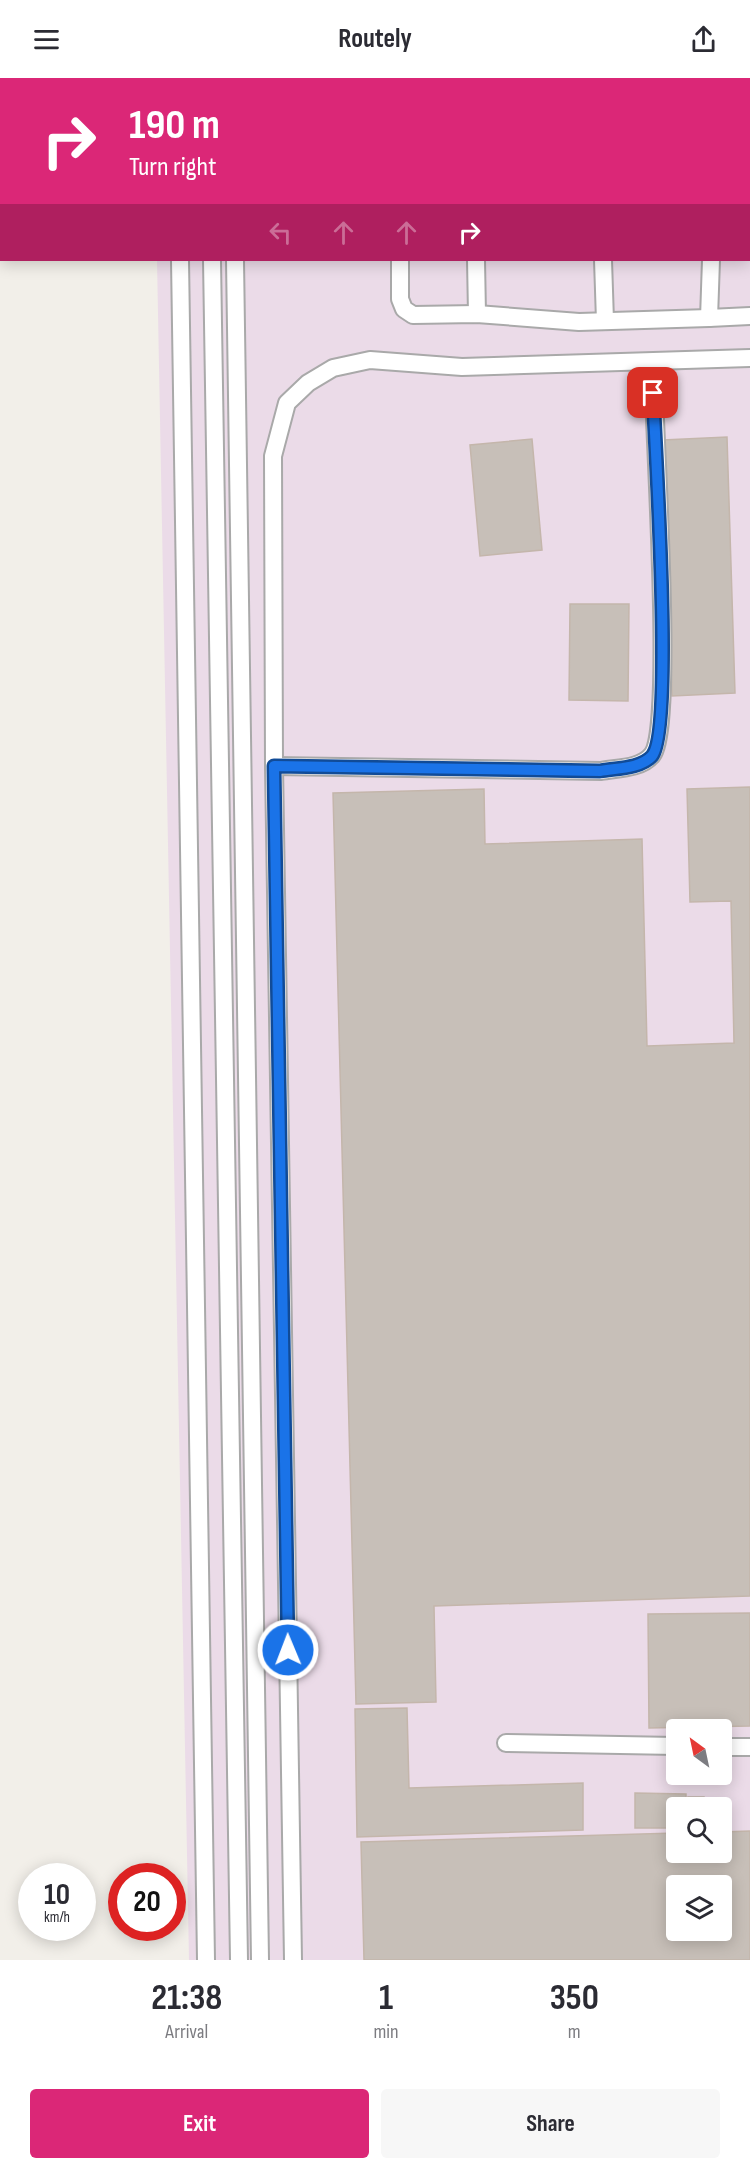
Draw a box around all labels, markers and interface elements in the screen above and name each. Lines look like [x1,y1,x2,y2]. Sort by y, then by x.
icon: menu [30,23,63,56]
text: Routely [338,23,412,55]
icon: share [687,23,720,56]
text: 190 m [129,100,220,151]
icon: right [30,102,108,180]
text: Turn right [129,151,216,183]
icon: left [264,216,297,249]
icon: ahead [327,216,360,249]
icon: ahead [390,216,423,249]
icon: right [453,216,486,249]
pin [627,367,678,418]
icon: arrive [636,376,669,409]
position arrow [256,1618,320,1682]
north arrow [666,1719,732,1785]
map controls [666,1719,732,1941]
button: search [666,1797,732,1863]
speed limit sign: 20 [108,1863,186,1941]
button: layers [666,1875,732,1941]
text: 10 [44,1877,70,1913]
text: km/h [44,1908,70,1927]
text: 21:38 [151,1977,222,2020]
text: 1 [379,1977,393,2020]
text: 350 [550,1977,599,2020]
text: Arrival [165,2020,208,2044]
text: min [373,2020,399,2044]
text: m [568,2020,581,2044]
button: Exit [30,2089,369,2158]
button: Share [381,2089,720,2158]

